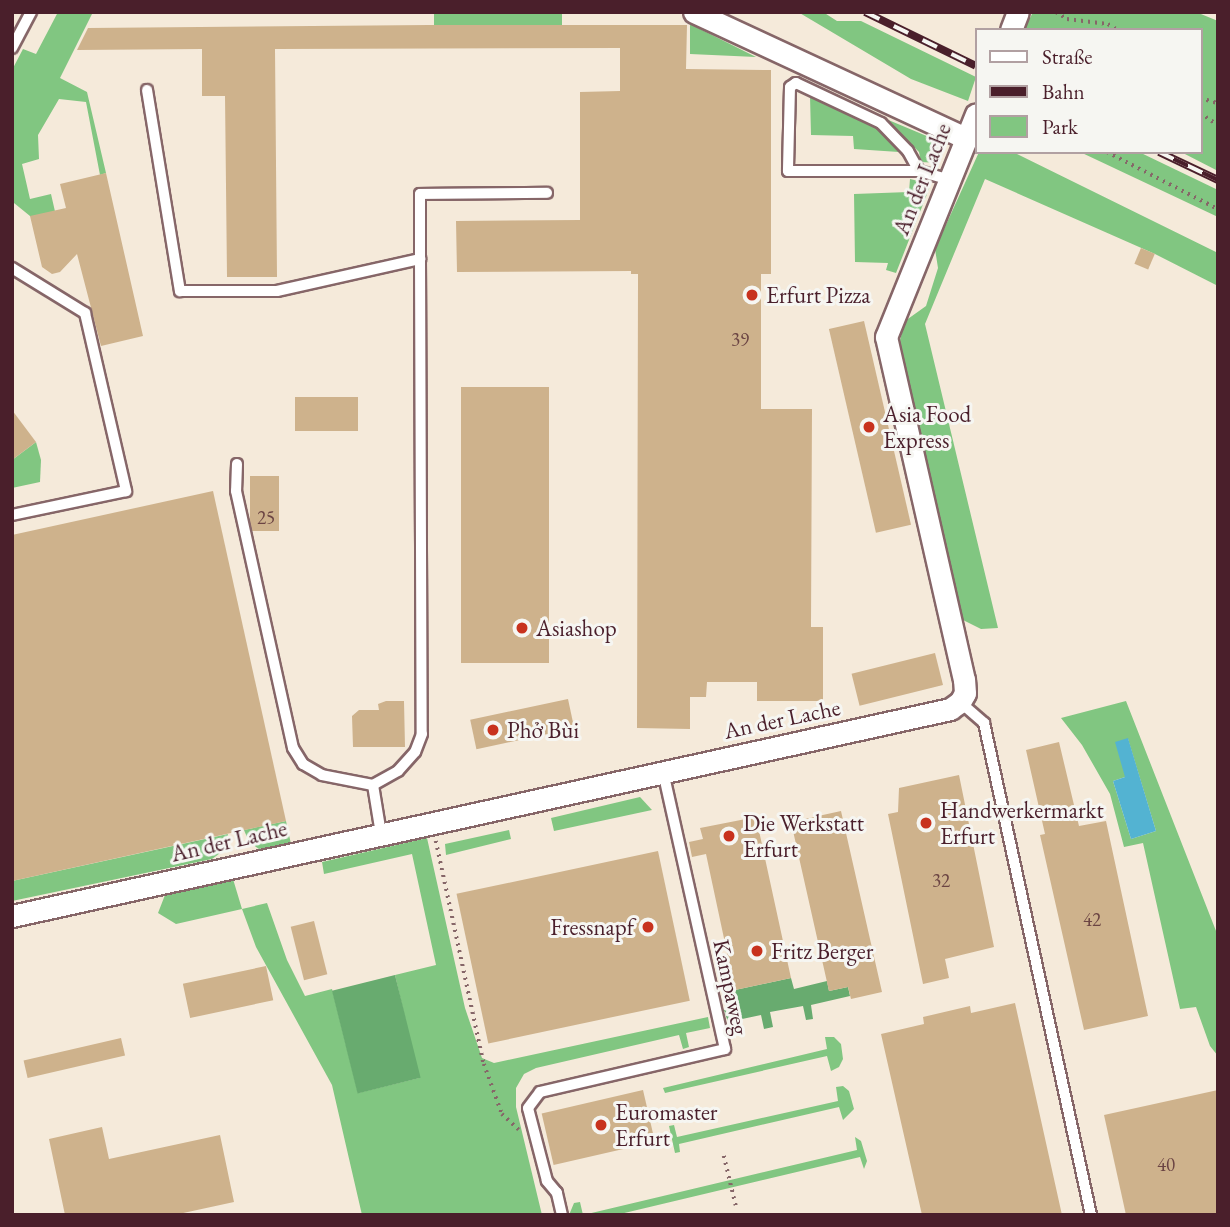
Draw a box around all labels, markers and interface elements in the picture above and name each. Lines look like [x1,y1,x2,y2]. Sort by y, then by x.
legend [974,28,1202,154]
text: Straße [1042,43,1093,70]
text: Bahn [1042,78,1085,105]
text: Park [1042,113,1078,140]
street label: An der Lache [887,119,957,239]
place label: Erfurt Pizza [766,281,870,309]
marker: Erfurt Pizza [744,287,760,303]
house number: 39 [731,329,749,351]
place label: Asia Food Express [883,400,971,454]
marker: Asia Food Express [861,419,877,435]
house number: 25 [257,507,275,529]
place label: Asiashop [536,614,617,642]
marker: Asiashop [514,620,530,636]
street label: An der Lache [721,693,843,745]
place label: Phở Bùi [507,716,579,744]
marker: Phở Bùi [485,722,501,738]
place label: Handwerkermarkt Erfurt [940,796,1104,850]
place label: Die Werkstatt Erfurt [743,809,864,863]
street label: An der Lache [168,814,290,868]
marker: Handwerkermarkt Erfurt [918,815,934,831]
marker: Die Werkstatt Erfurt [721,828,737,844]
house number: 32 [932,870,950,892]
house number: 42 [1083,909,1101,931]
place label: Fressnapf [550,913,634,941]
marker: Fressnapf [640,919,656,935]
street label: Kampaweg [707,937,755,1037]
place label: Fritz Berger [771,937,873,965]
marker: Fritz Berger [749,943,765,959]
place label: Euromaster Erfurt [615,1098,718,1152]
marker: Euromaster Erfurt [593,1117,609,1133]
house number: 40 [1157,1154,1175,1176]

